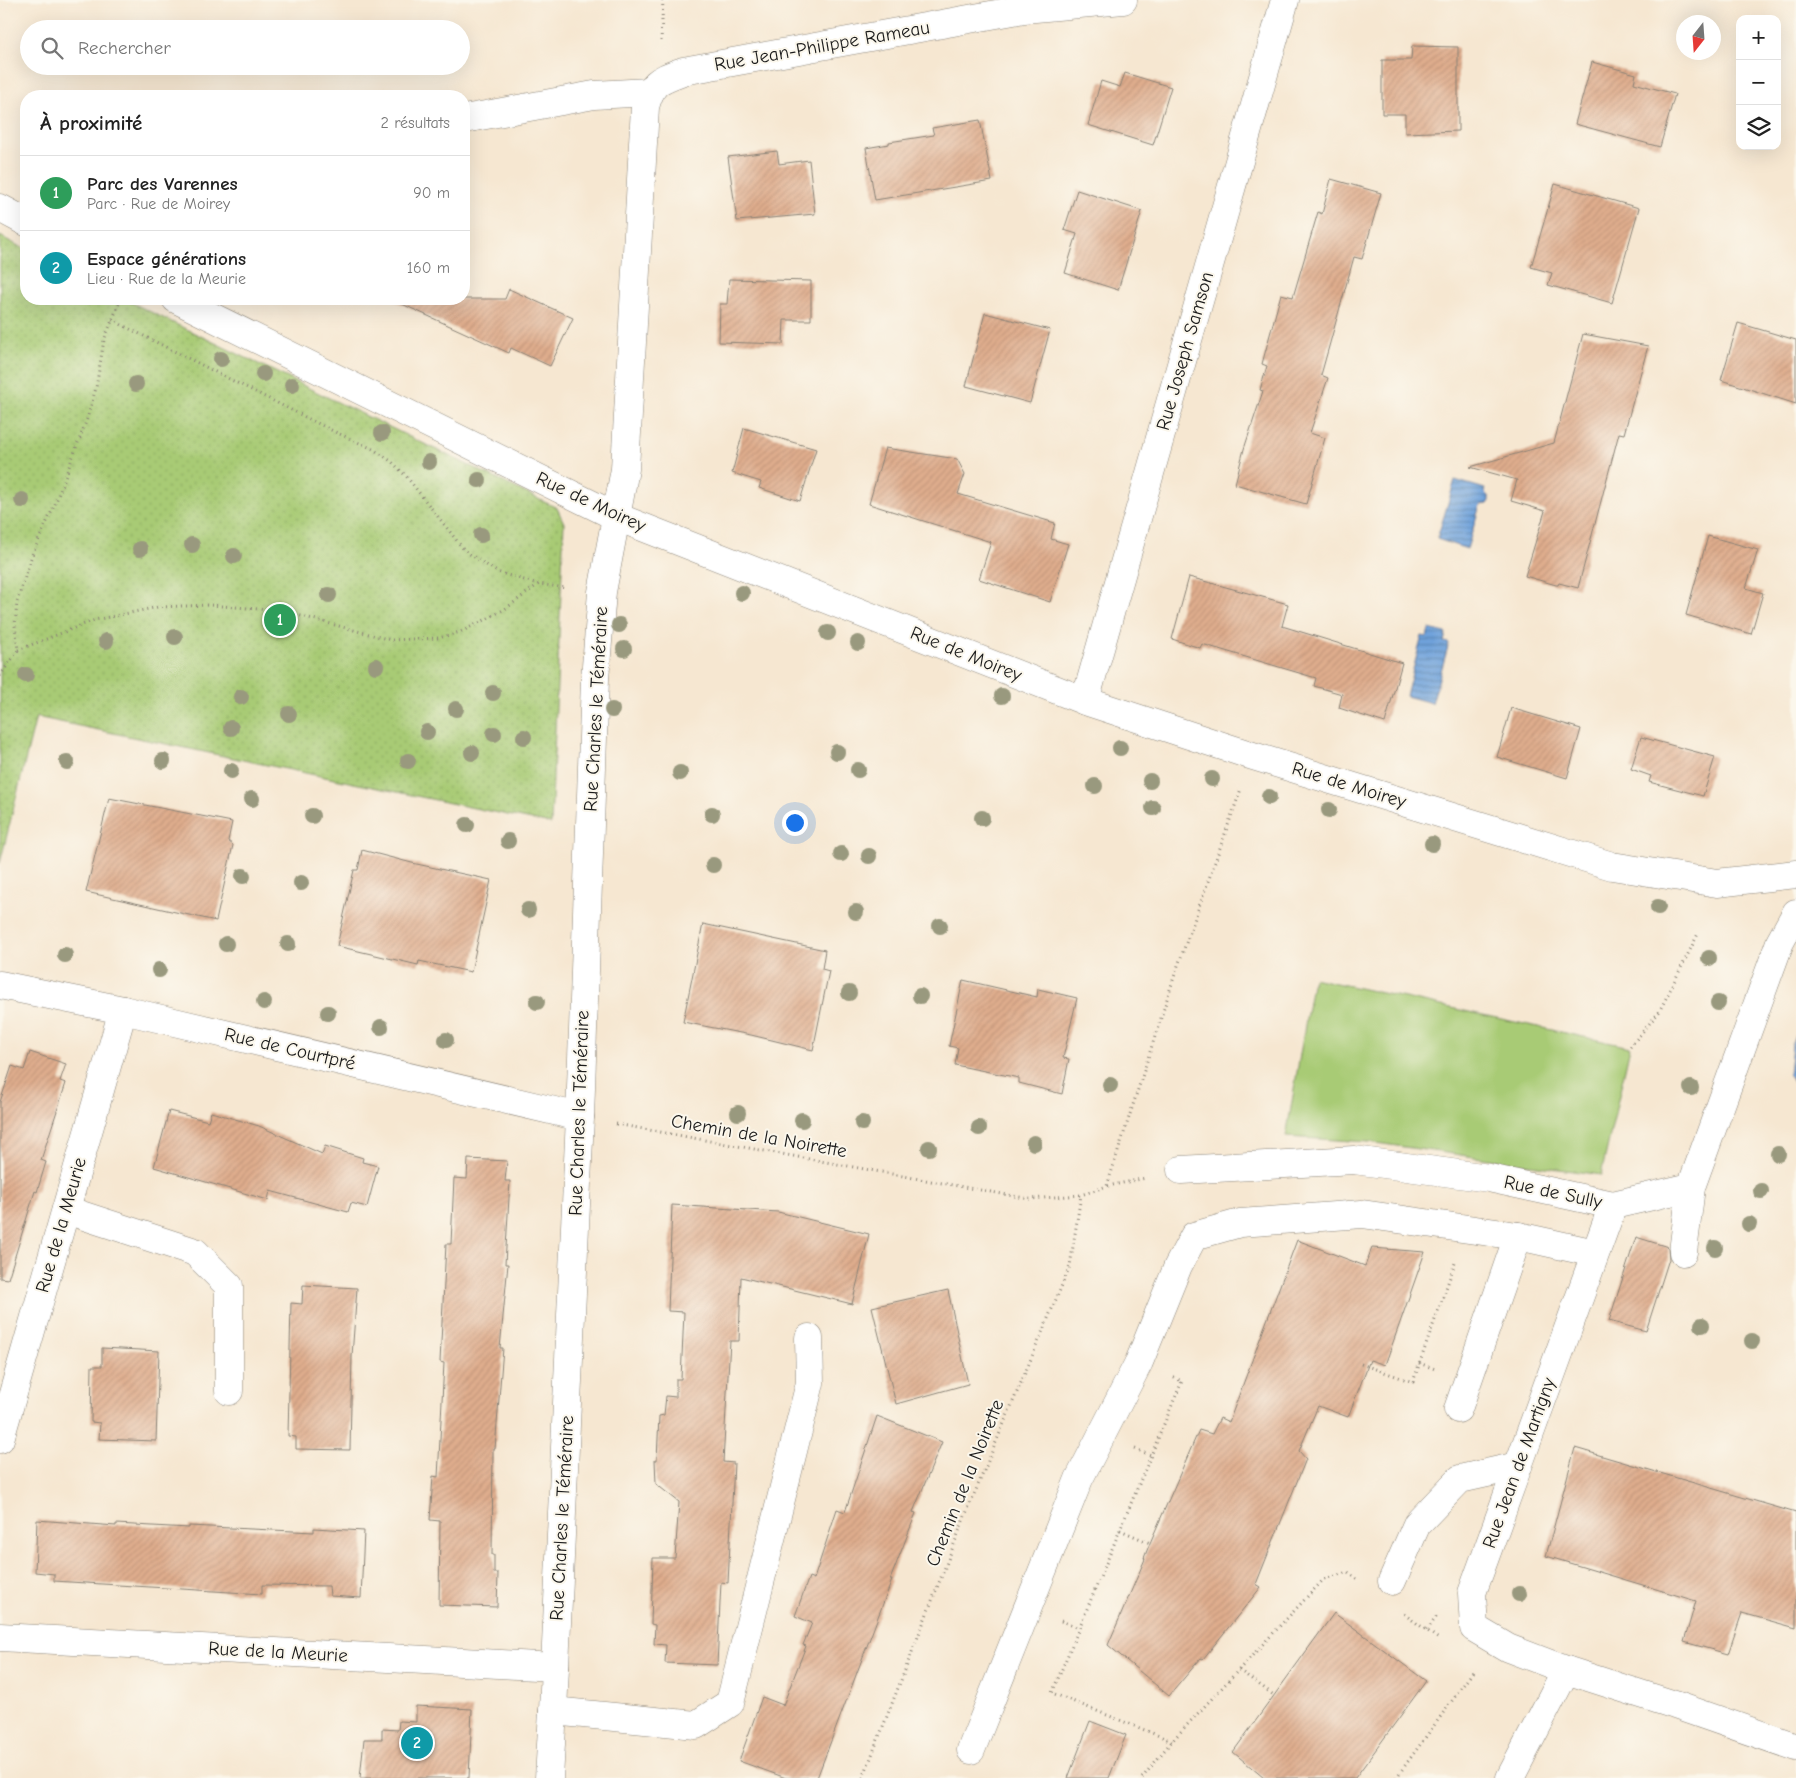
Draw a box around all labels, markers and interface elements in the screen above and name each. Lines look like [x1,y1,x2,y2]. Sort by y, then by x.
north arrow [1676,15,1721,60]
map controls [1736,15,1781,150]
button: + [1736,15,1781,60]
street label: Rue Jean-Philippe Rameau [713,16,931,76]
search box [20,20,470,75]
icon: search [38,34,66,62]
text: Rechercher [78,37,171,59]
button: − [1736,60,1781,105]
button: layers [1736,105,1781,150]
text: À proximité [40,111,142,135]
text: 2 résultats [380,114,450,132]
text: Parc des Varennes [87,173,238,195]
text: 1 [53,184,59,202]
text: 90 m [413,184,450,202]
text: Parc · Rue de Moirey [87,195,230,213]
text: Espace générations [87,248,246,270]
text: 2 [52,259,60,277]
text: 160 m [407,259,450,277]
street label: Rue Joseph Samson [1152,269,1218,433]
text: Lieu · Rue de la Meurie [87,270,246,288]
street label: Rue de Moirey [533,467,650,537]
pin: 1 [264,601,296,639]
street label: Rue Charles le Téméraire [580,606,612,812]
street label: Rue de Moirey [907,622,1025,687]
street label: Rue de Moirey [1289,757,1409,813]
your location [782,810,808,836]
street label: Rue Charles le Téméraire [564,1010,594,1216]
street label: Rue de Courtpré [222,1023,358,1075]
street label: Chemin de la Noirette [669,1110,849,1162]
street label: Rue de la Meurie [31,1155,91,1295]
street label: Rue de Sully [1502,1171,1605,1213]
street label: Rue Jean de Martigny [1478,1374,1560,1551]
street label: Chemin de la Noirette [921,1396,1009,1570]
street label: Rue Charles le Téméraire [546,1415,578,1621]
street label: Rue de la Meurie [208,1637,348,1667]
pin: 2 [401,1724,433,1762]

